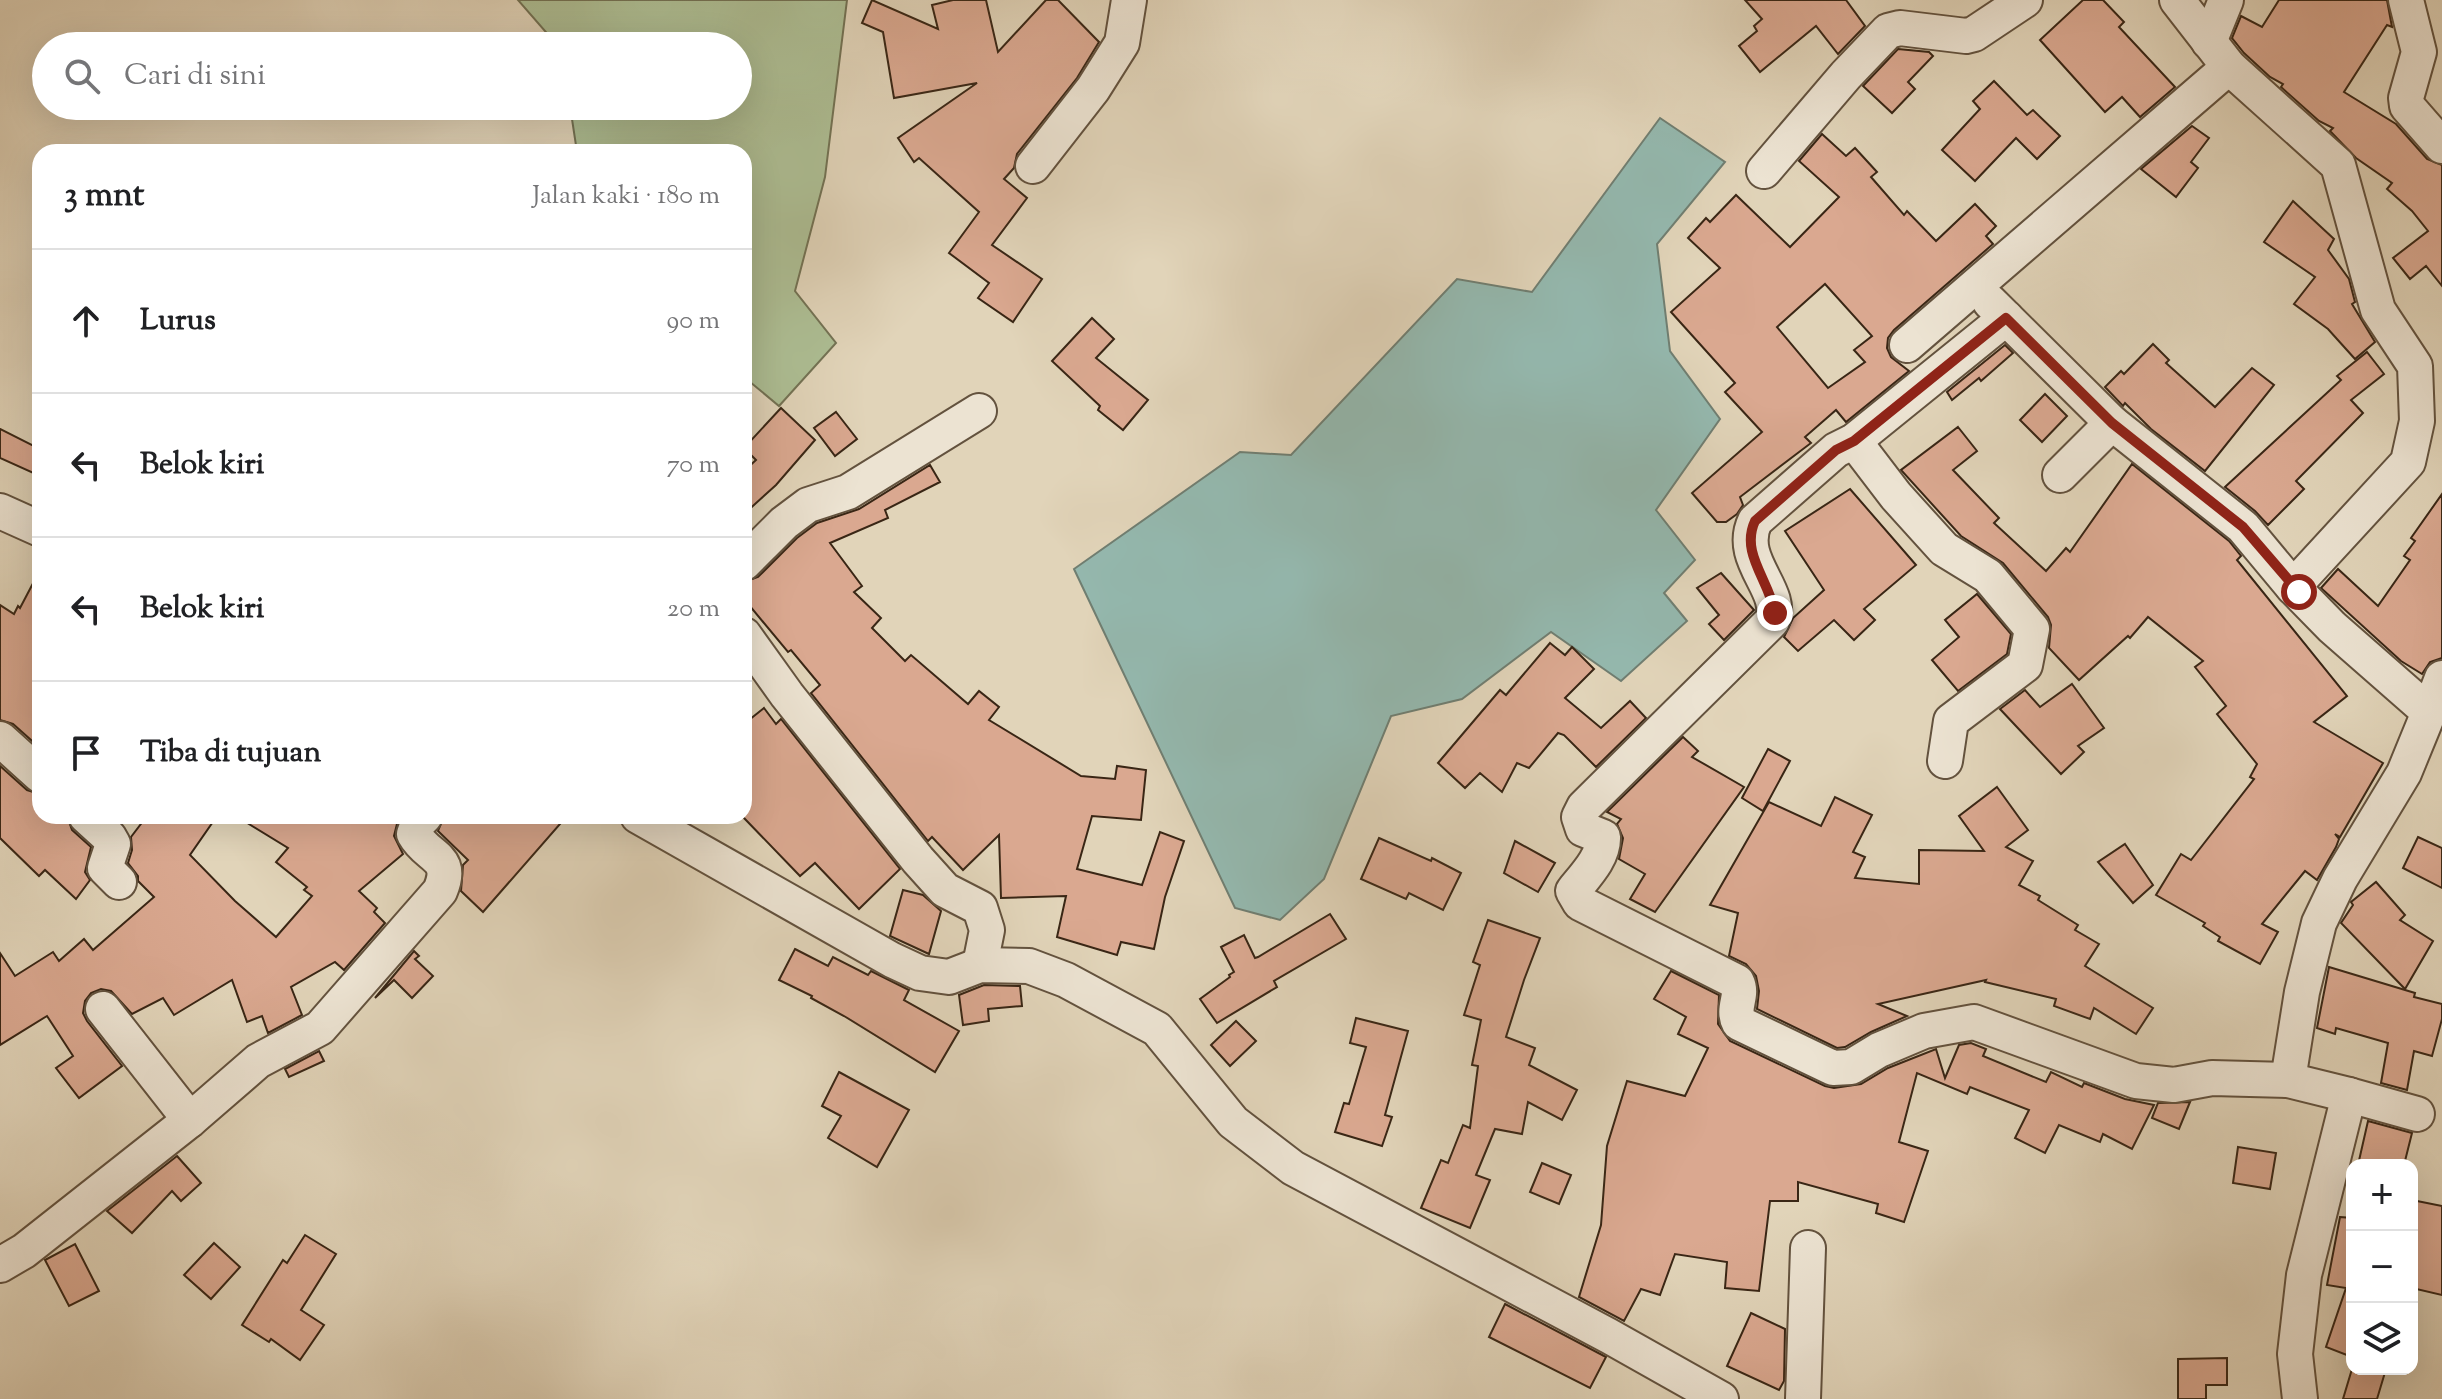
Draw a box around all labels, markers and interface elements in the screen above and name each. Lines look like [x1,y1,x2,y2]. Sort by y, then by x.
search box [32,32,752,120]
icon: search [60,54,104,98]
text: Cari di sini [124,55,266,98]
text: 3 mnt [64,172,144,221]
text: Jalan kaki · 180 m [532,178,720,215]
icon: ahead [64,299,108,343]
text: Lurus [140,300,216,343]
text: 90 m [667,303,720,340]
icon: left [64,443,108,487]
text: Belok kiri [140,444,264,487]
text: 70 m [667,447,720,484]
route start [2281,574,2317,610]
icon: left [64,587,108,631]
text: Belok kiri [140,588,264,631]
text: 20 m [667,591,720,628]
route end [1757,595,1793,631]
icon: arrive [64,731,108,775]
text: Tiba di tujuan [140,732,321,775]
map controls [2346,1159,2418,1375]
button: + [2346,1159,2418,1231]
button: − [2346,1231,2418,1303]
button: layers [2346,1303,2418,1375]

